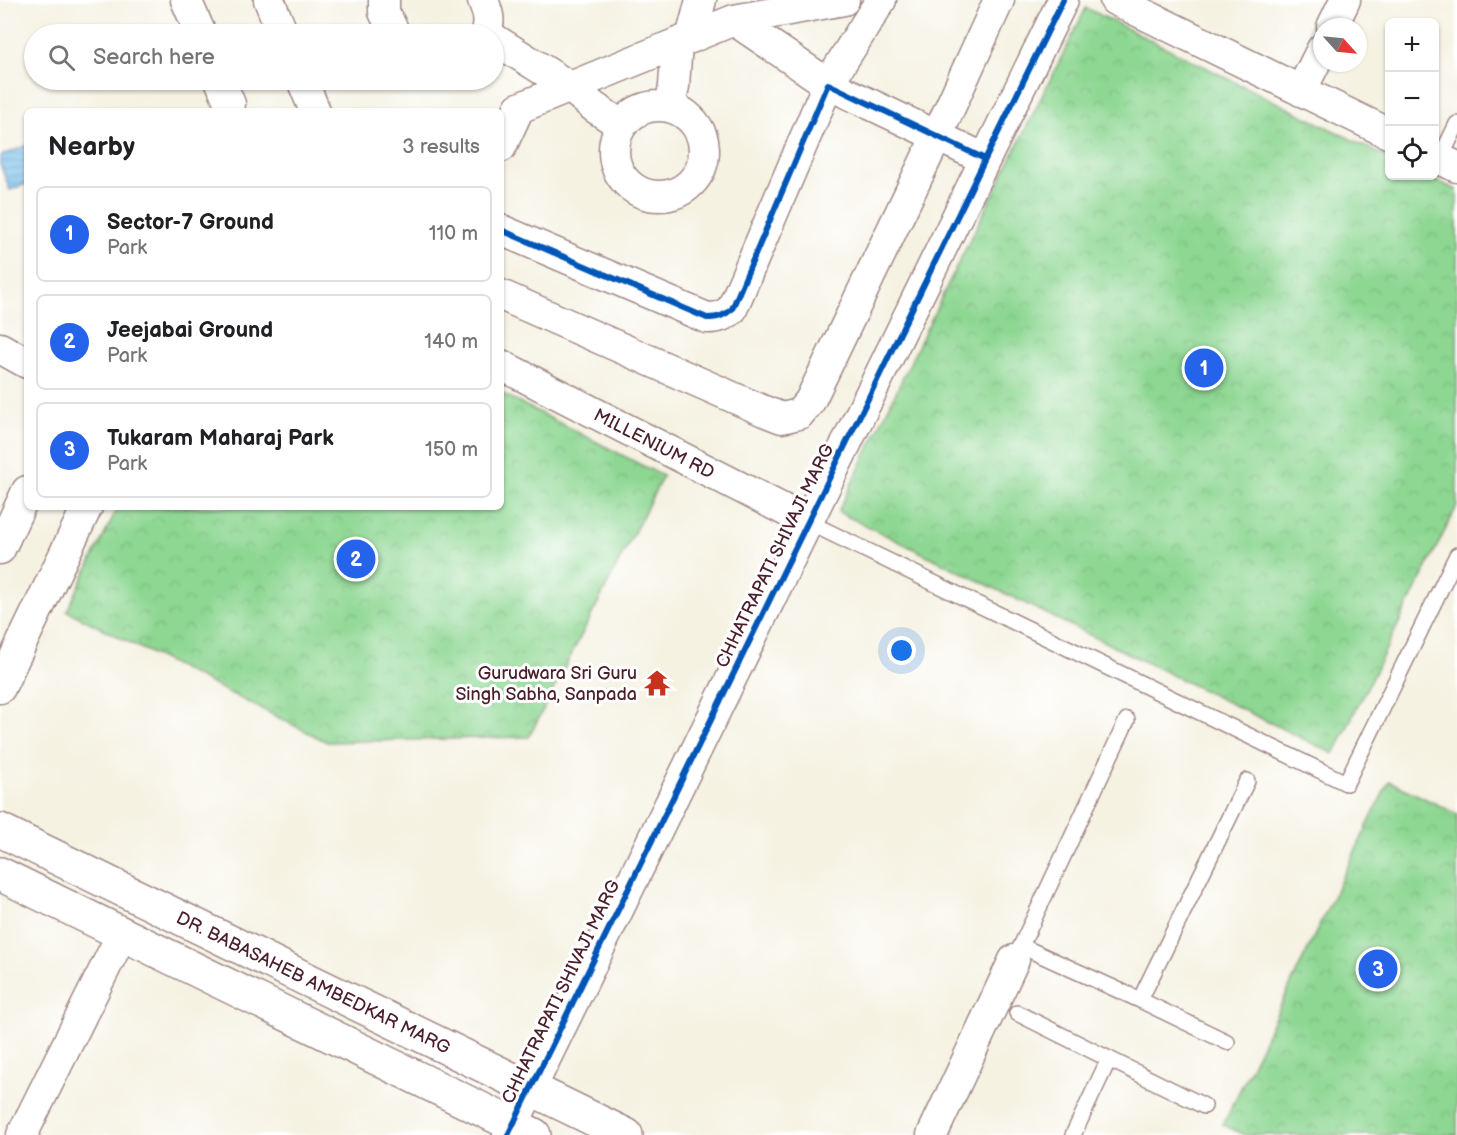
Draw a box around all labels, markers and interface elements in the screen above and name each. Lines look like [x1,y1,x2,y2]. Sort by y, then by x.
north arrow [1313,18,1367,72]
map controls [1385,18,1439,180]
button: + [1385,18,1439,72]
search box [24,24,504,90]
icon: search [45,41,78,74]
text: Search here [93,44,215,71]
button: − [1385,72,1439,126]
button: locate [1385,126,1439,180]
text: Nearby [48,132,135,163]
text: 3 results [402,135,480,159]
text: Sector-7 Ground [107,209,274,236]
text: 1 [65,222,74,246]
text: 110 m [429,222,478,246]
text: Park [107,236,147,260]
text: Jeejabai Ground [107,317,273,344]
text: 2 [64,330,75,354]
text: 140 m [424,330,478,354]
text: Park [107,344,147,368]
pin: 1 [1184,346,1224,391]
street label: MILLENIUM RD [590,405,718,483]
text: Tukaram Maharaj Park [107,425,334,452]
text: 3 [64,438,75,462]
text: 150 m [425,438,478,462]
street label: CHHATRAPATI SHIVAJI MARG [712,441,838,671]
text: Park [107,452,147,476]
pin: 2 [336,536,376,582]
your location [887,636,916,665]
place label: Gurudwara Sri Guru Singh Sabha, Sanpada [455,663,637,705]
temple icon: Gurudwara Sri Guru Singh Sabha, Sanpada [642,668,672,698]
street label: CHHATRAPATI SHIVAJI MARG [498,877,624,1107]
street label: DR. BABASAHEB AMBEDKAR MARG [173,907,453,1059]
pin: 3 [1358,946,1398,992]

